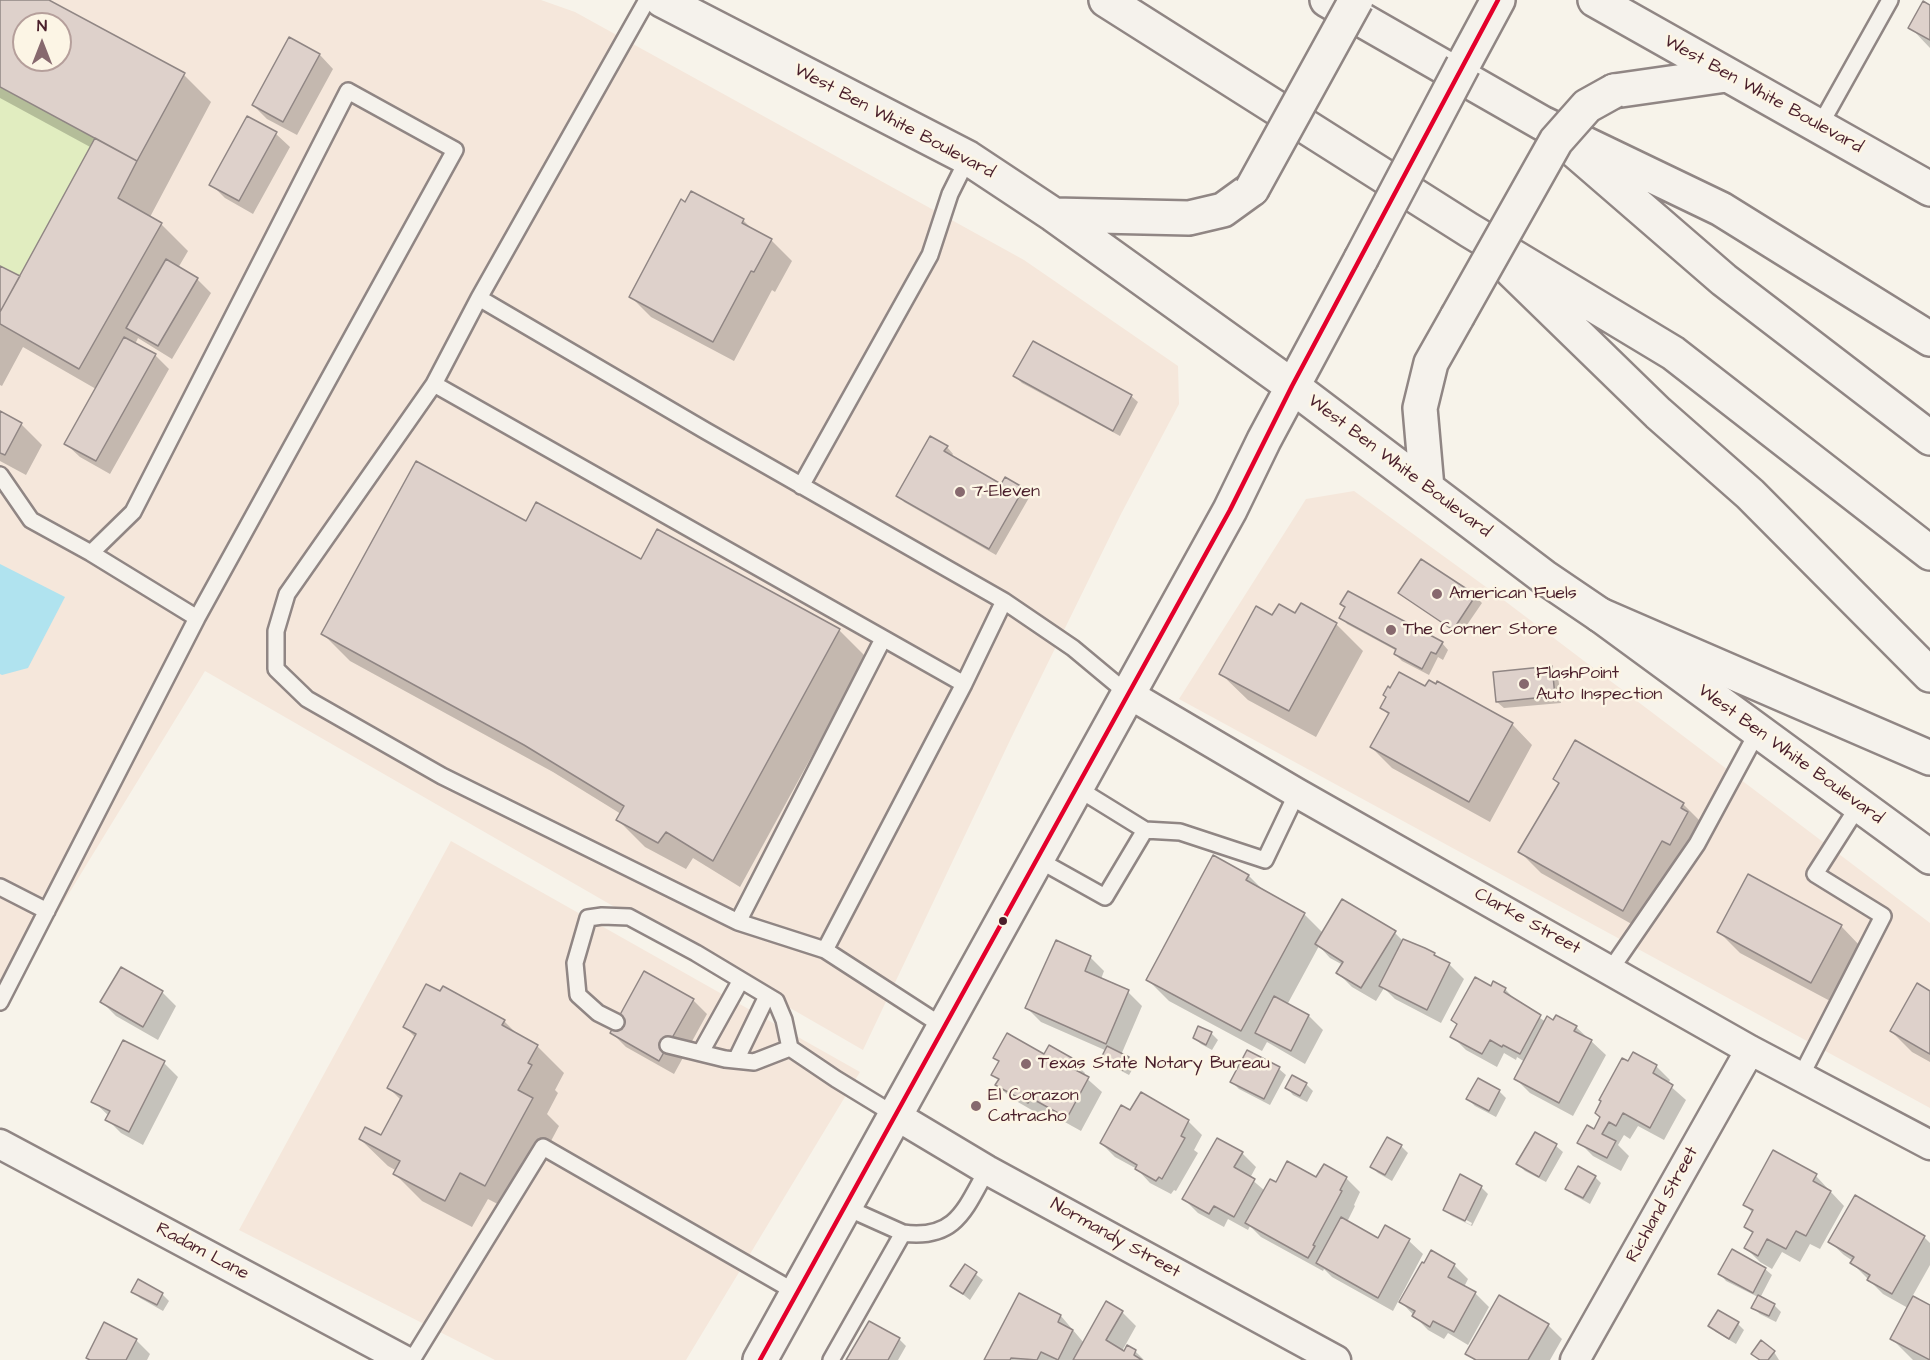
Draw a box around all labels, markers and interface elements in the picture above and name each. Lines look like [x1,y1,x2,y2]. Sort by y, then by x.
north arrow [12,12,72,72]
text: N [37,15,47,37]
street label: West Ben White Boulevard [1660,31,1866,159]
street label: West Ben White Boulevard [790,60,998,184]
street label: West Ben White Boulevard [1303,391,1495,543]
place label: 7-Eleven [972,481,1040,503]
marker: 7-Eleven [953,485,967,499]
place label: American Fuels [1449,583,1577,605]
marker: American Fuels [1430,587,1444,601]
place label: The Corner Store [1403,619,1557,641]
marker: The Corner Store [1384,623,1398,637]
place label: FlashPoint Auto Inspection [1536,663,1662,706]
marker: FlashPoint Auto Inspection [1517,677,1531,691]
street label: West Ben White Boulevard [1693,680,1887,830]
street label: Clarke Street [1470,884,1584,960]
unlabelled marker [997,915,1009,927]
place label: Texas State Notary Bureau [1038,1053,1270,1075]
marker: Texas State Notary Bureau [1019,1057,1033,1071]
place label: El Corazon Catracho [988,1085,1079,1128]
marker: El Corazon Catracho [969,1099,983,1113]
street label: Richland Street [1622,1143,1704,1267]
street label: Normandy Street [1046,1194,1184,1284]
street label: Radam Lane [152,1219,252,1285]

